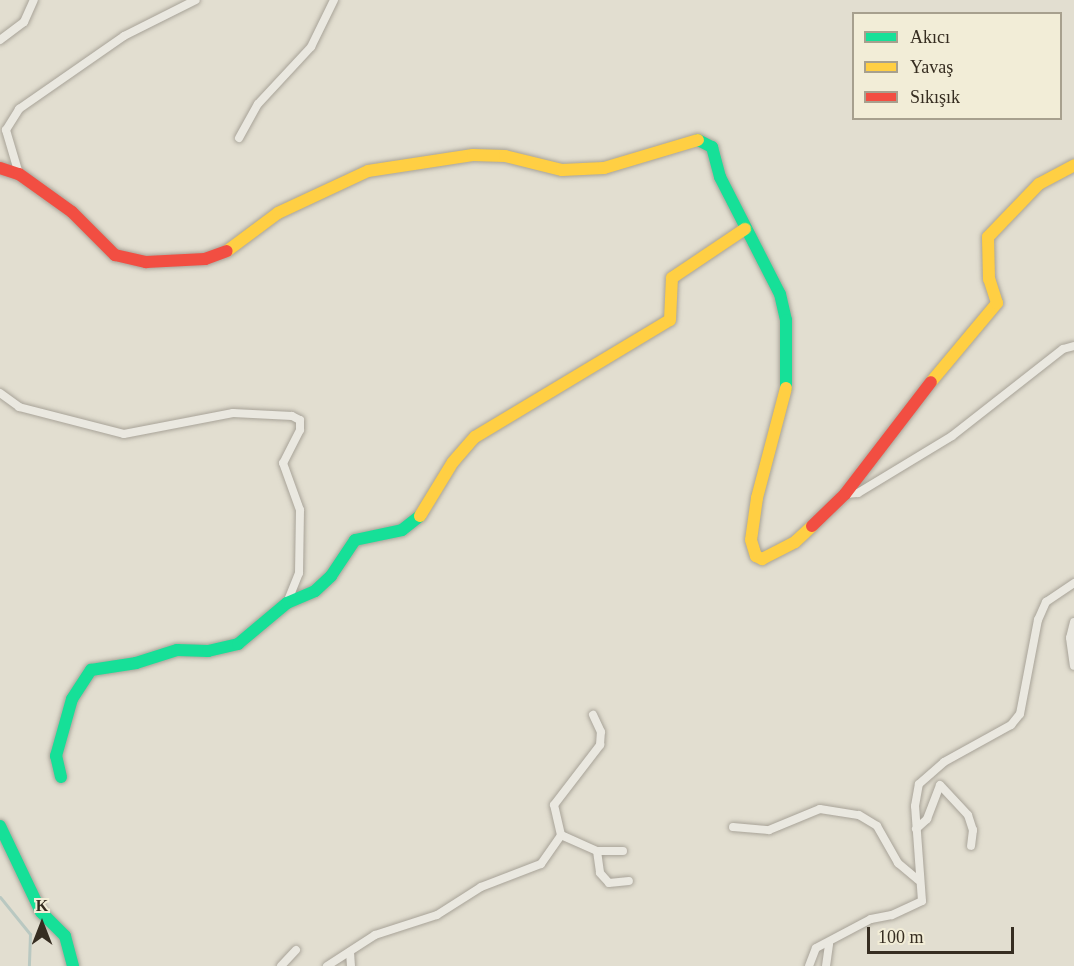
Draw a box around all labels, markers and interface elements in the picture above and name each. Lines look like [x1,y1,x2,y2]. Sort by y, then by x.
legend [852,12,1062,120]
text: Akıcı [910,27,950,47]
text: Yavaş [910,57,953,77]
text: Sıkışık [910,87,960,107]
north arrow [12,894,72,954]
text: K [36,897,48,914]
scale bar [870,915,1017,953]
text: 100 m [878,927,924,947]

